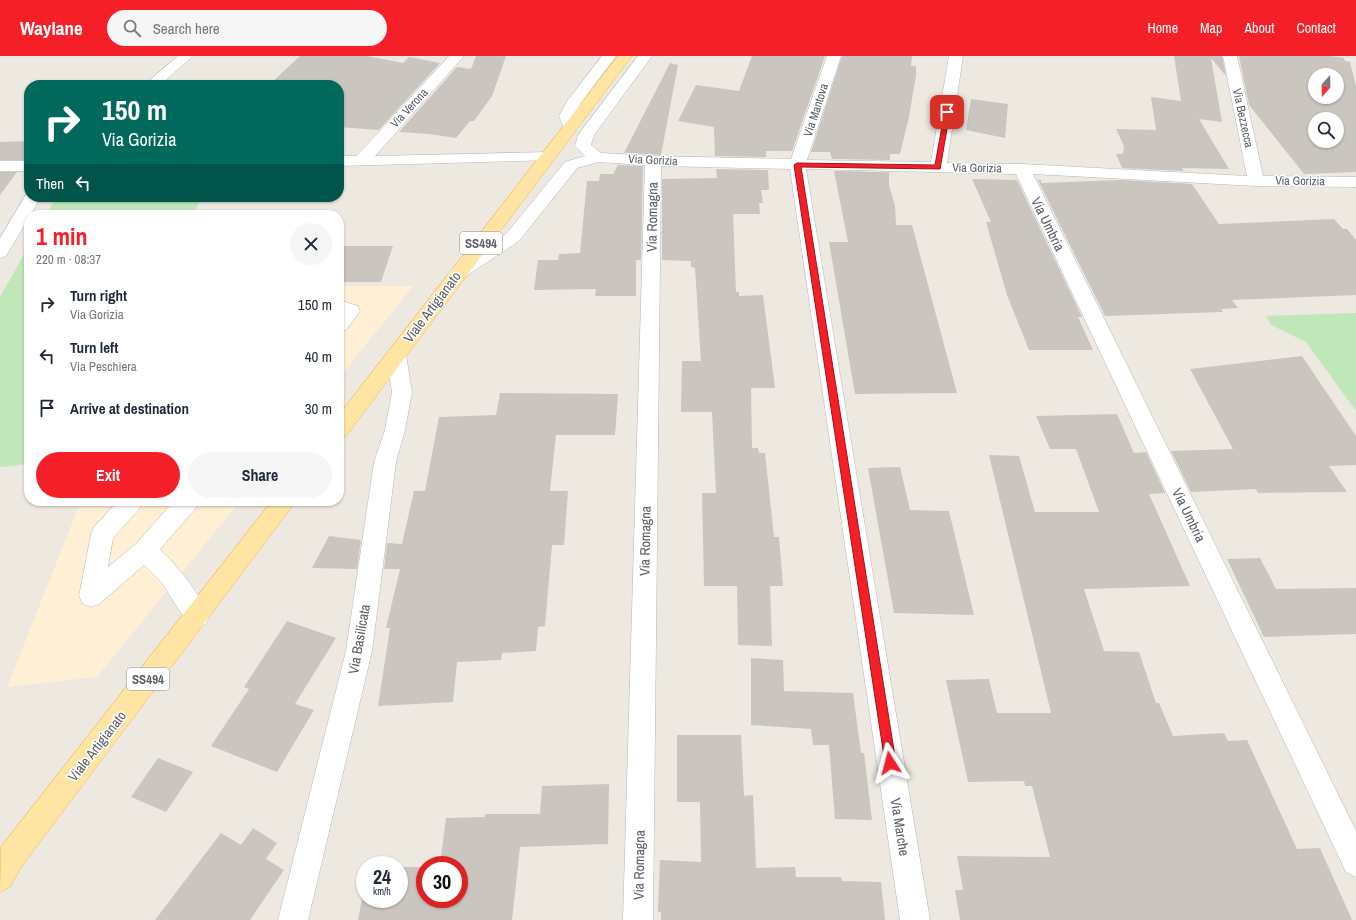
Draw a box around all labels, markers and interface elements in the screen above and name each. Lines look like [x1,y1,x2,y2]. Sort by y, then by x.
search box [107,10,387,46]
text: Waylane [20,15,83,41]
icon: search [121,17,143,39]
text: Search here [153,18,220,39]
text: Home [1147,19,1178,37]
text: Map [1200,19,1222,37]
text: About [1244,19,1274,37]
text: Contact [1296,19,1336,37]
north arrow [1308,68,1344,104]
map controls [1308,68,1344,148]
street label: Via Mantova [800,81,832,139]
street label: Via Verona [387,84,432,131]
street label: Via Bezzecca [1229,87,1257,150]
text: 150 m [102,91,167,129]
pin [930,95,964,129]
icon: right [36,96,88,148]
icon: arrive [936,101,958,123]
button: search [1308,112,1344,148]
text: Via Gorizia [102,127,176,152]
street label: Via Gorizia [628,151,679,169]
street label: Via Gorizia [952,160,1002,176]
icon: left [72,172,94,194]
text: Then [36,173,64,194]
street label: Via Gorizia [1275,173,1325,189]
street label: Via Romagna [642,181,662,252]
street label: Via Umbria [1027,194,1069,254]
text: 1 min [36,220,87,252]
button: close [290,223,332,265]
road number: SS494 [460,232,502,254]
text: 220 m · 08:37 [36,251,101,268]
street label: Viale Artigianato [399,268,465,346]
text: Turn right [70,285,127,306]
icon: right [36,293,58,315]
text: 150 m [298,294,332,315]
text: Via Gorizia [70,306,124,323]
text: Turn left [70,337,118,358]
icon: left [36,345,58,367]
text: 40 m [305,346,332,367]
text: Via Peschiera [70,358,137,375]
icon: arrive [36,397,58,419]
text: Arrive at destination [70,398,189,419]
text: 30 m [305,398,332,419]
button: Exit [36,452,180,498]
button: Share [188,452,332,498]
street label: Via Umbria [1168,485,1210,545]
street label: Via Romagna [635,505,655,576]
street label: Via Basilicata [344,602,374,675]
road number: SS494 [127,668,169,690]
street label: Viale Artigianato [64,707,130,785]
position arrow [869,742,911,784]
street label: Via Marche [887,797,913,857]
street label: Via Romagna [629,829,649,900]
speed limit sign: 30 [416,856,468,908]
text: 24 [373,863,391,890]
text: km/h [373,885,391,898]

